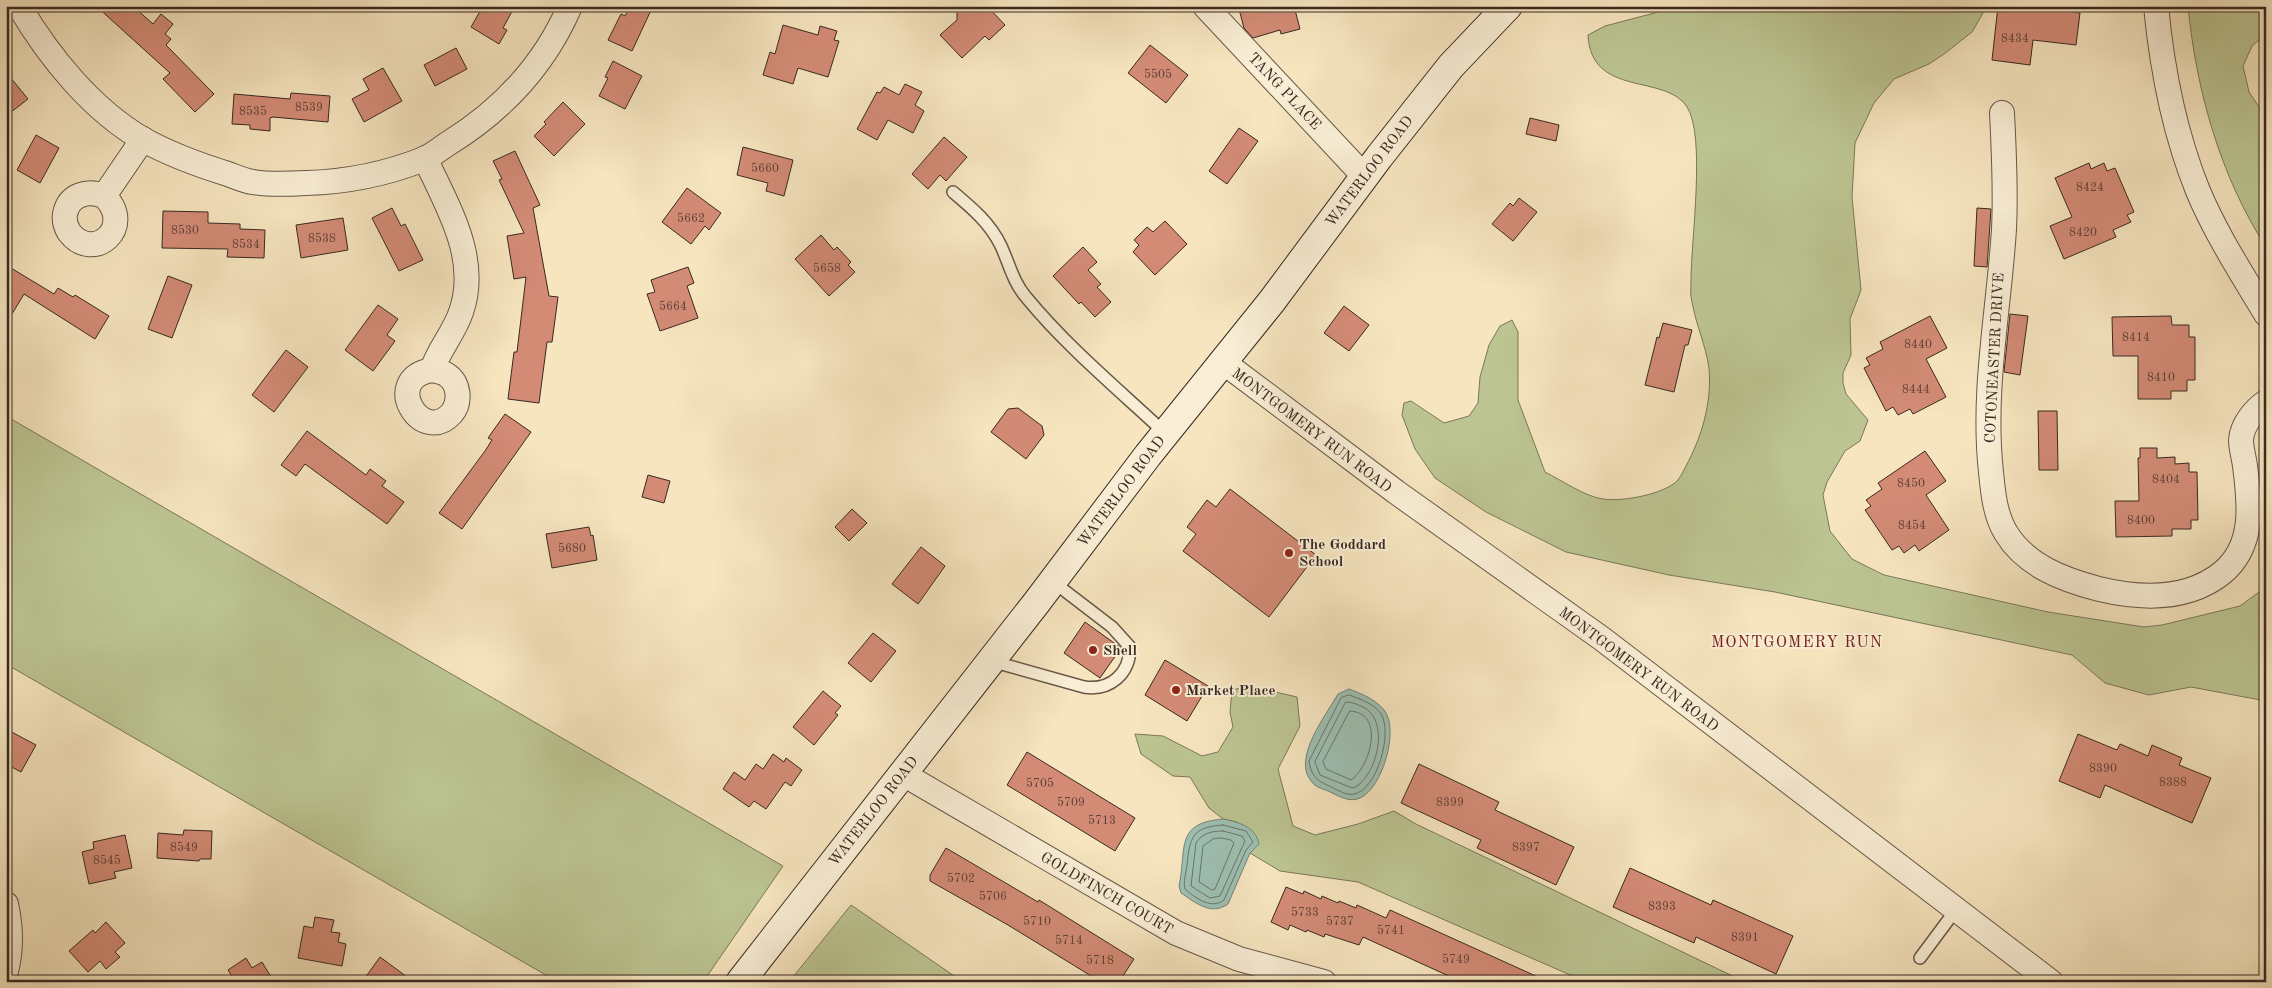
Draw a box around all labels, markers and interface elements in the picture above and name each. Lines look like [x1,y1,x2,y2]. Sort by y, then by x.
house number: 8434 [2001,33,2029,45]
street label: TANG PLACE [1245,51,1323,133]
house number: 5505 [1144,68,1172,81]
house number: 8539 [295,101,323,114]
house number: 8535 [239,105,267,118]
street label: WATERLOO ROAD [1324,114,1417,230]
house number: 5660 [751,162,779,175]
house number: 8424 [2076,182,2104,194]
house number: 5662 [677,212,705,225]
house number: 8530 [171,224,199,237]
house number: 8420 [2069,227,2097,239]
house number: 8538 [308,232,336,245]
house number: 8534 [232,238,260,251]
house number: 5658 [813,262,841,275]
street label: COTONEASTER DRIVE [1984,272,2007,444]
house number: 5664 [659,300,687,313]
house number: 8414 [2122,332,2150,344]
house number: 8440 [1904,339,1932,351]
street label: MONTGOMERY RUN ROAD [1228,366,1394,496]
house number: 8410 [2147,372,2175,384]
house number: 8444 [1902,384,1930,396]
street label: WATERLOO ROAD [1076,434,1169,550]
house number: 8404 [2152,474,2180,486]
house number: 8450 [1897,477,1925,490]
house number: 8400 [2127,515,2155,527]
house number: 8454 [1898,519,1926,532]
place label: The Goddard School [1299,538,1386,570]
house number: 5680 [558,542,586,555]
marker: The Goddard School [1283,547,1295,559]
street label: MONTGOMERY RUN ROAD [1555,605,1721,735]
district label: MONTGOMERY RUN [1711,635,1883,651]
marker: Shell [1087,644,1099,656]
place label: Shell [1103,644,1137,659]
marker: Market Place [1170,684,1182,696]
place label: Market Place [1186,684,1276,699]
street label: WATERLOO ROAD [827,754,922,870]
house number: 8390 [2089,763,2117,775]
house number: 5705 [1026,777,1054,790]
house number: 8388 [2159,777,2187,789]
house number: 5709 [1057,796,1085,809]
house number: 8399 [1436,797,1464,809]
house number: 5713 [1088,814,1116,827]
house number: 8549 [170,841,198,854]
house number: 8397 [1512,842,1540,854]
street label: GOLDFINCH COURT [1038,850,1175,938]
house number: 8545 [93,854,121,867]
house number: 5702 [947,872,975,885]
house number: 5706 [979,890,1007,903]
house number: 8393 [1648,901,1676,913]
house number: 5733 [1291,906,1319,919]
house number: 5710 [1023,915,1051,928]
house number: 5737 [1326,915,1354,928]
house number: 5741 [1377,924,1405,937]
house number: 8391 [1731,932,1759,944]
house number: 5714 [1055,934,1083,947]
house number: 5749 [1442,953,1470,966]
house number: 5718 [1086,954,1114,967]

